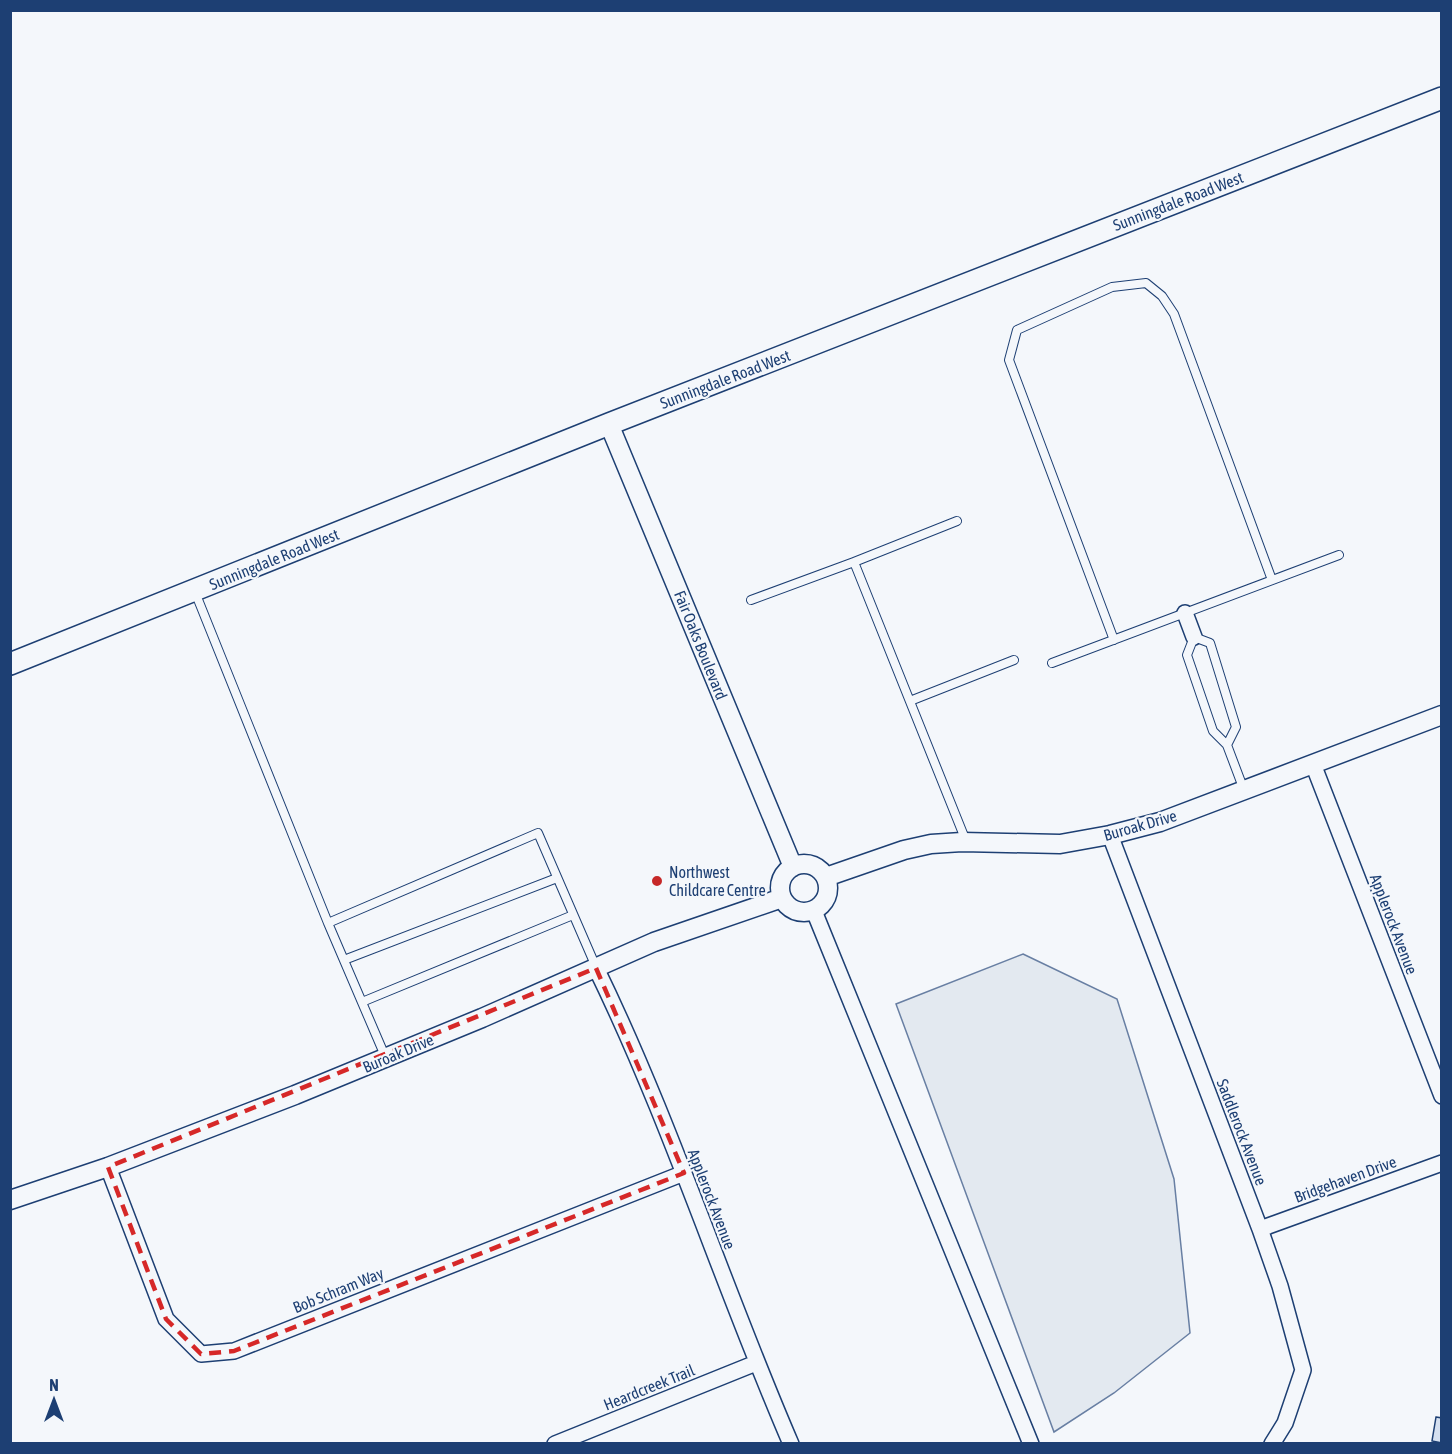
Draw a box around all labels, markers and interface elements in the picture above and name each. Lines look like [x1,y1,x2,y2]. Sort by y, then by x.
street label: Sunningdale Road West [1110,168,1246,235]
street label: Sunningdale Road West [657,346,793,413]
street label: Sunningdale Road West [207,525,342,594]
street label: Fair Oaks Boulevard [671,588,731,702]
street label: Buroak Drive [1101,806,1179,844]
place label: Northwest Childcare Centre [669,863,766,899]
street label: Applerock Avenue [1366,871,1421,977]
marker: Northwest Childcare Centre [650,874,664,888]
street label: Buroak Drive [360,1030,436,1076]
street label: Saddlerock Avenue [1213,1076,1271,1188]
street label: Applerock Avenue [684,1146,739,1252]
street label: Bridgehaven Drive [1292,1152,1399,1207]
street label: Bob Schram Way [290,1264,387,1317]
street label: Heardcreek Trail [601,1360,698,1413]
north arrow [24,1370,84,1430]
text: N [49,1376,59,1394]

